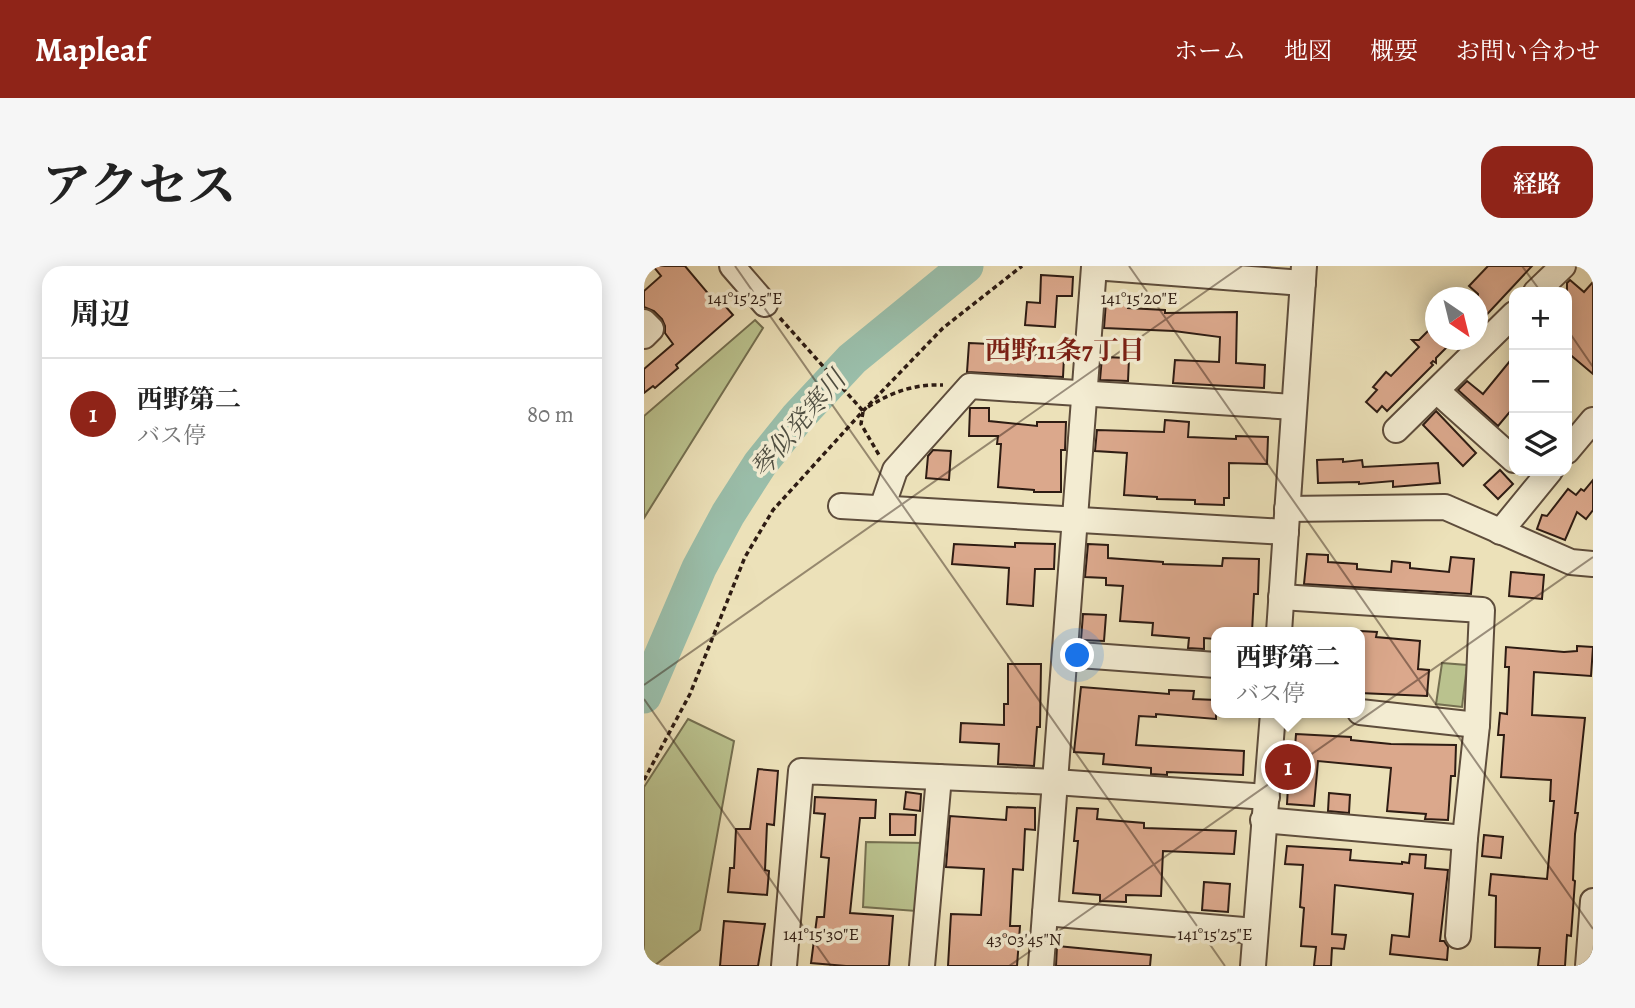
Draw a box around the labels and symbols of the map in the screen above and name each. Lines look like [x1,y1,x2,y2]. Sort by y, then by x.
text: 141°15'25"E [707,286,783,310]
text: 141°15'20"E [1100,286,1178,310]
north arrow [1425,287,1488,350]
district label: 西野11条7丁目 [985,333,1145,368]
water label: 琴似発寒川 [743,361,855,485]
your location [1060,638,1094,672]
pin: 1 [1265,741,1311,793]
text: 141°15'30"E [783,922,859,946]
text: 141°15'25"E [1177,922,1253,946]
text: 43°03'45"N [986,927,1062,951]

